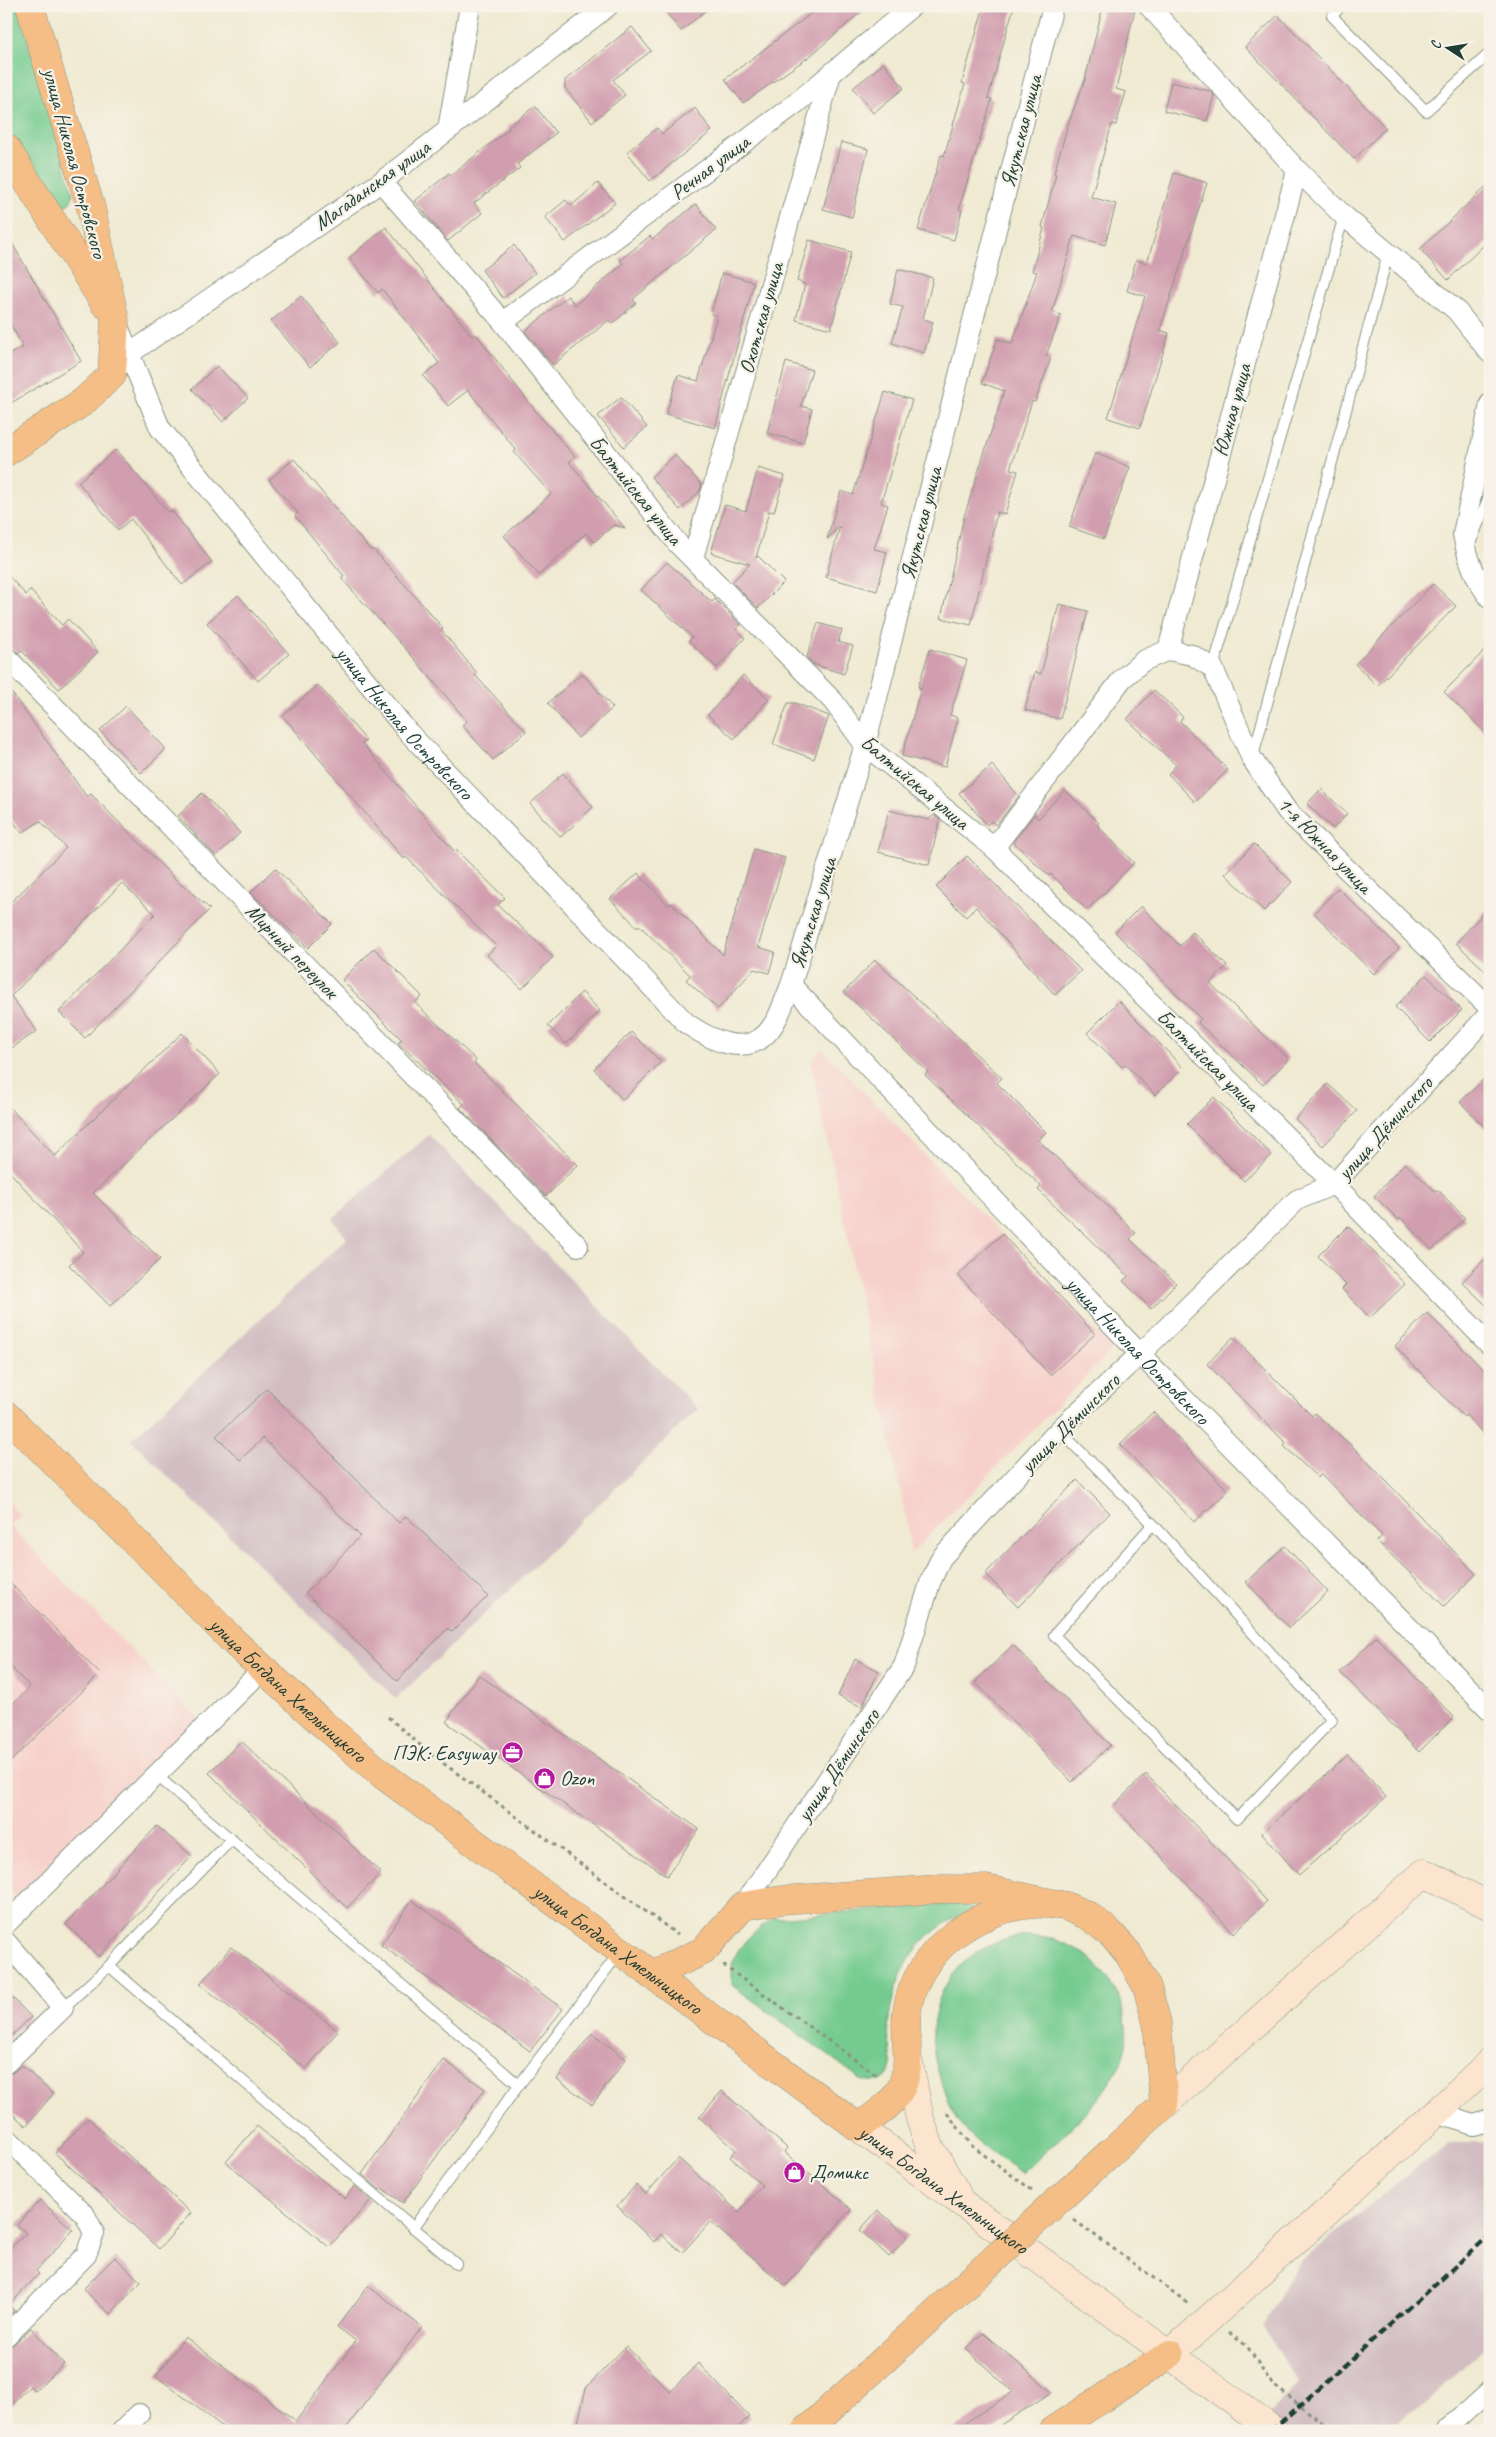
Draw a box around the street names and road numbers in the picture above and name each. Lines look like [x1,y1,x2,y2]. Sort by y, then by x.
street label: улица Николая Островского [37,63,113,262]
street label: Якутская улица [994,70,1048,190]
street label: Речная улица [665,127,757,205]
street label: Магаданская улица [309,133,436,236]
street label: Охотская улица [733,257,790,377]
street label: Южная улица [1207,360,1257,459]
street label: Балтийская улица [584,430,689,551]
street label: Якутская улица [894,462,948,582]
street label: улица Николая Островского [329,639,480,807]
street label: Балтийская улица [855,729,976,836]
street label: 1-я Южная улица [1272,791,1379,901]
street label: Якутская улица [784,852,843,972]
street label: Мирный переулок [240,898,345,1006]
street label: Балтийская улица [1152,1004,1266,1118]
street label: улица Дёминского [1330,1070,1439,1187]
street label: улица Николая Островского [1059,1270,1216,1431]
street label: улица Дёминского [1013,1367,1126,1480]
street label: улица Богдана Хмельницкого [203,1610,373,1769]
street label: улица Дёминского [790,1702,886,1828]
street label: улица Богдана Хмельницкого [527,1877,709,2021]
street label: улица Богдана Хмельницкого [852,2118,1035,2261]

